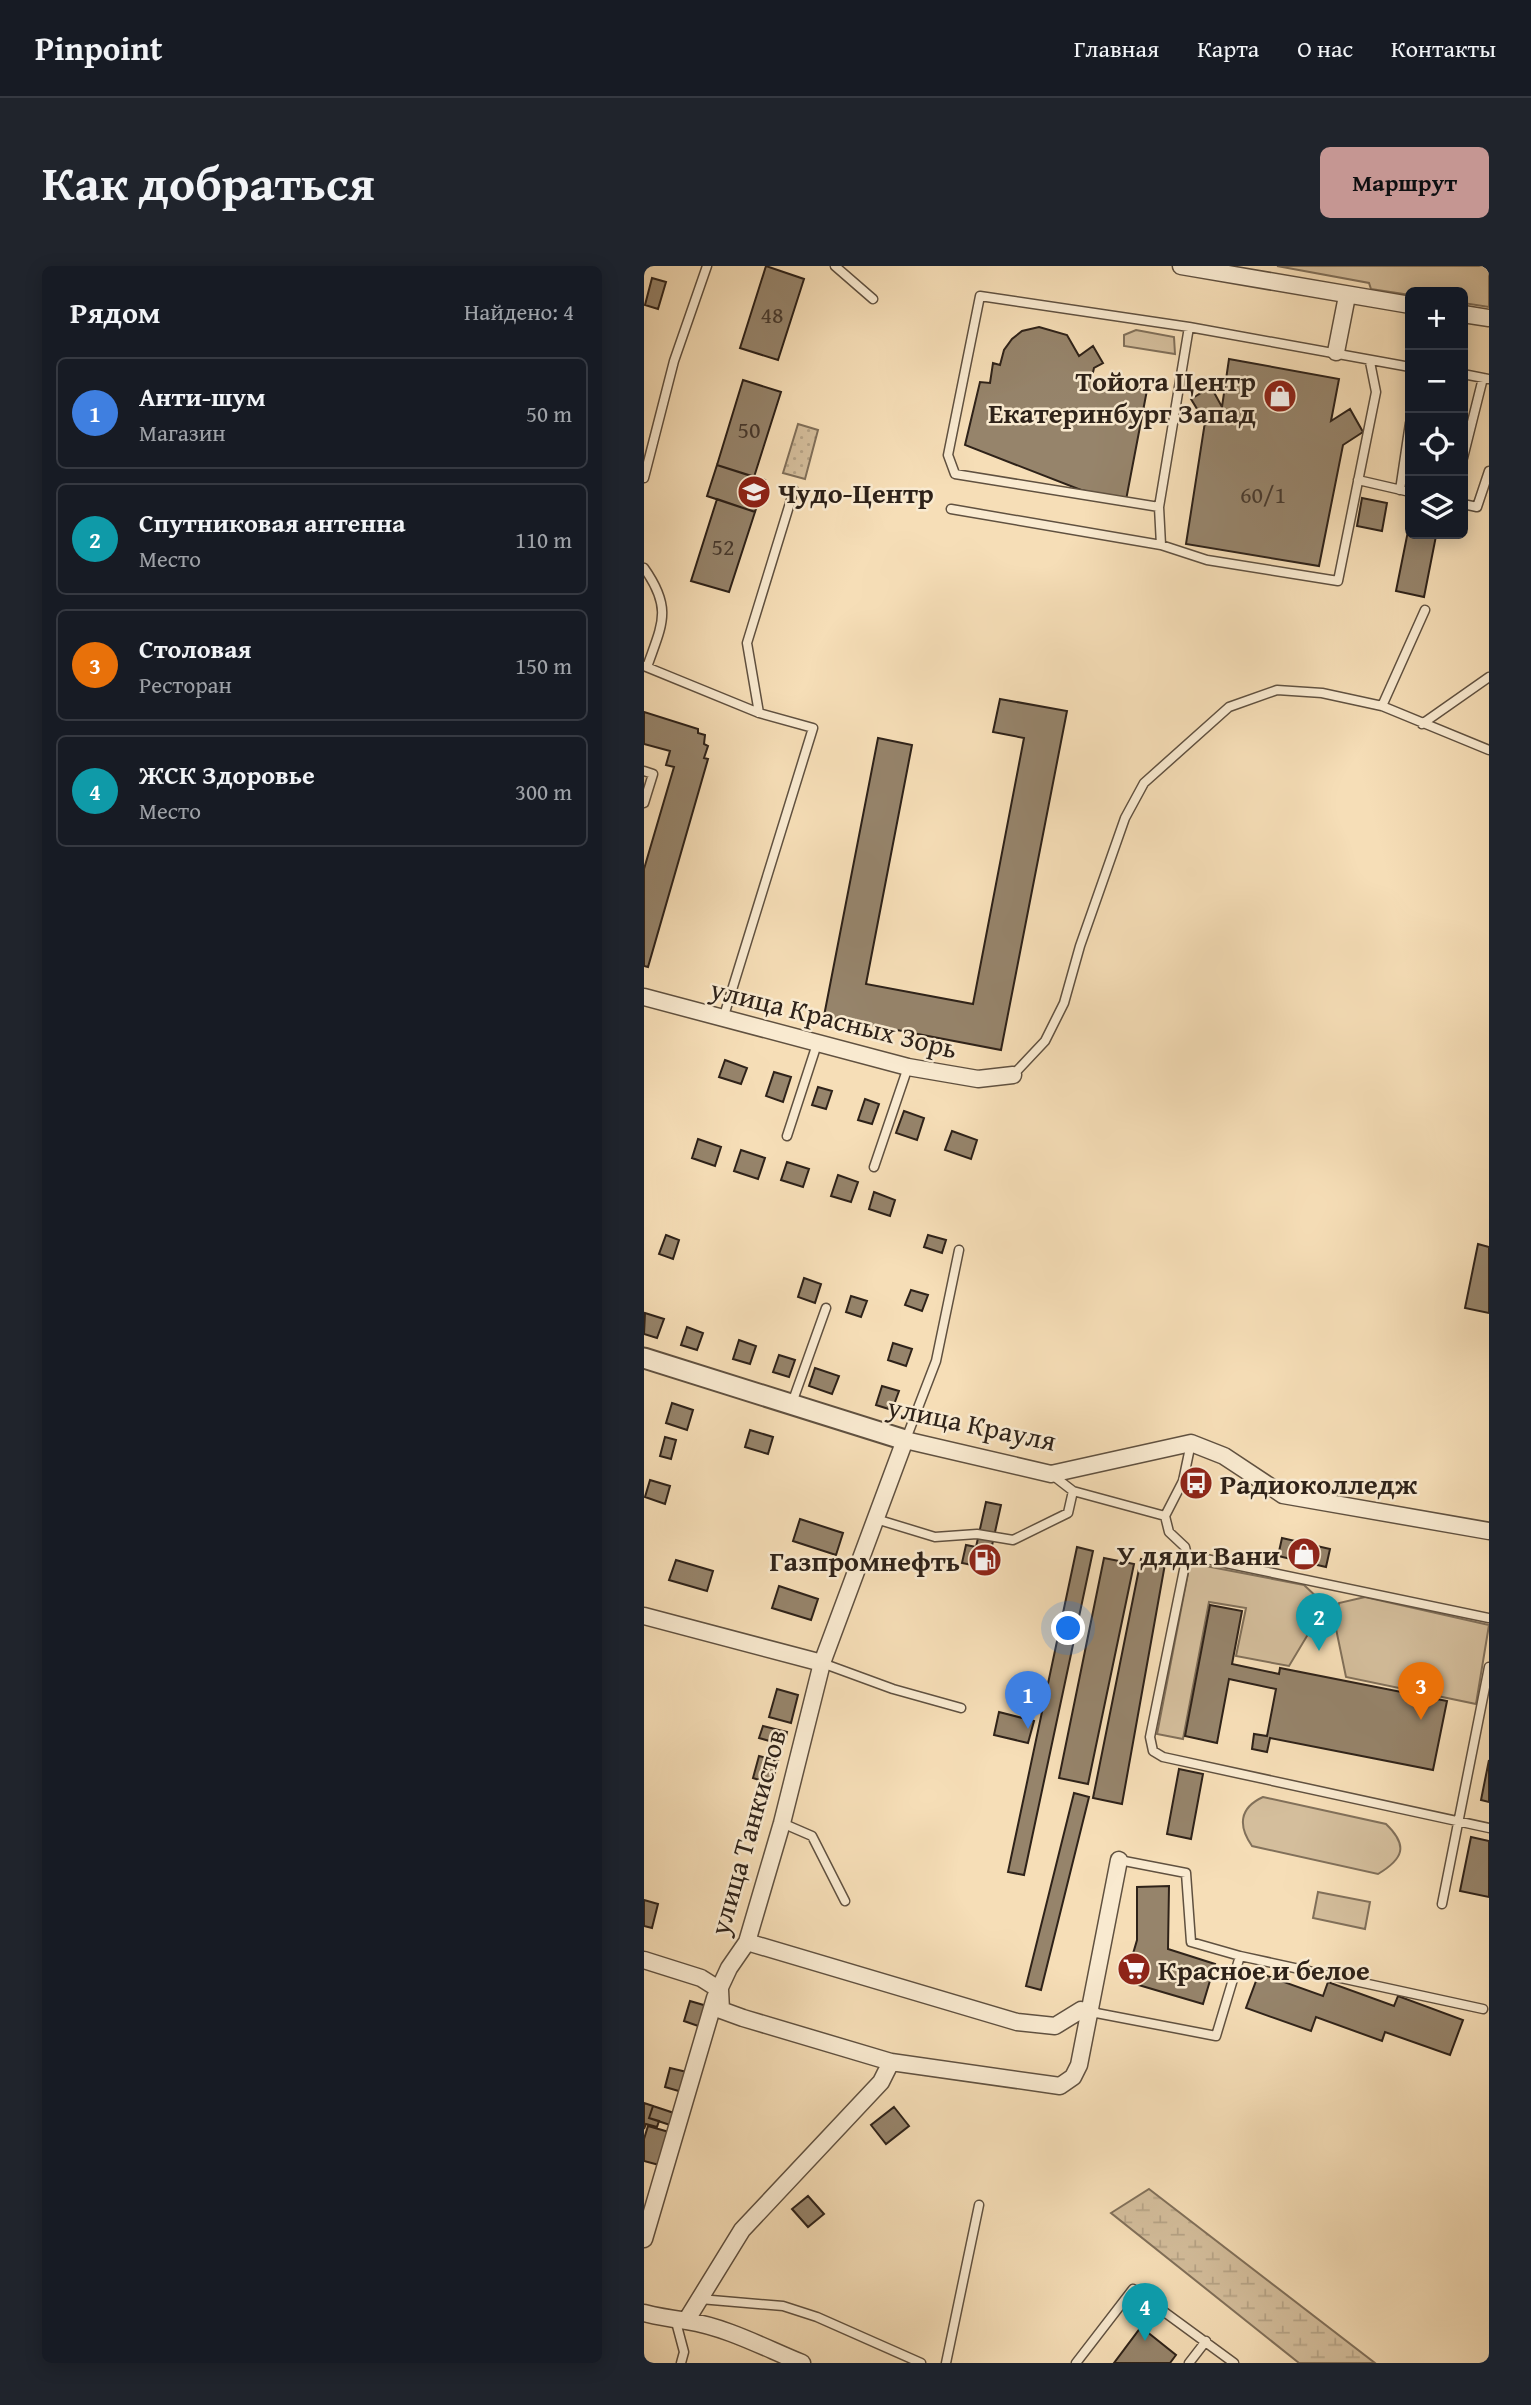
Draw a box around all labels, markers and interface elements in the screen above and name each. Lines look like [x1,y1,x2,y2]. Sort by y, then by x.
text: Pinpoint [35,24,162,72]
text: Главная [1074,31,1159,66]
text: Карта [1197,31,1259,66]
text: О нас [1297,31,1353,66]
text: Контакты [1391,31,1496,66]
text: Как добраться [42,146,375,218]
button: Маршрут [1320,147,1489,218]
map controls [1405,287,1468,539]
button: + [1405,287,1468,350]
text: Рядом [70,290,161,334]
text: Найдено: 4 [464,295,574,328]
house number: 48 [760,297,784,332]
button: − [1405,350,1468,413]
place label: Тойота Центр Екатеринбург Запад [988,360,1256,433]
text: Анти-шум [139,377,266,416]
shop icon: Тойота Центр Екатеринбург Запад [1261,377,1299,415]
text: 1 [89,397,101,430]
text: 50 m [526,397,572,430]
house number: 50 [737,412,761,447]
button: locate [1405,413,1468,476]
text: Магазин [139,416,226,449]
place label: Чудо-Центр [778,472,934,513]
school or university icon: Чудо-Центр [735,473,773,511]
button: layers [1405,476,1468,539]
house number: 60/1 [1240,477,1286,512]
text: Спутниковая антенна [139,503,406,542]
text: 2 [89,523,101,556]
text: 110 m [515,523,572,556]
house number: 52 [711,529,735,564]
text: Место [139,542,201,575]
text: Столовая [139,629,251,668]
text: 3 [89,649,101,682]
text: 150 m [515,649,572,682]
text: Ресторан [139,668,232,701]
text: ЖСК Здоровье [139,755,315,794]
text: 4 [89,775,101,808]
text: 300 m [515,775,572,808]
text: Место [139,794,201,827]
street label: улица Красных Зорь [705,967,962,1069]
street label: улица Крауля [883,1385,1060,1461]
place label: Радиоколледж [1220,1463,1418,1504]
bus stop icon: Радиоколледж [1177,1464,1215,1502]
place label: У дяди Вани [1117,1534,1280,1575]
shop icon: У дяди Вани [1285,1535,1323,1573]
place label: Газпромнефть [769,1540,960,1581]
fuel station icon: Газпромнефть [966,1541,1004,1579]
pin: 2 [1296,1593,1342,1651]
your location [1051,1611,1085,1645]
pin: 3 [1398,1662,1444,1720]
pin: 1 [1005,1671,1051,1729]
street label: улица Танкистов [698,1724,796,1941]
place label: Красное и белое [1158,1949,1370,1990]
supermarket icon: Красное и белое [1115,1950,1153,1988]
pin: 4 [1122,2283,1168,2341]

